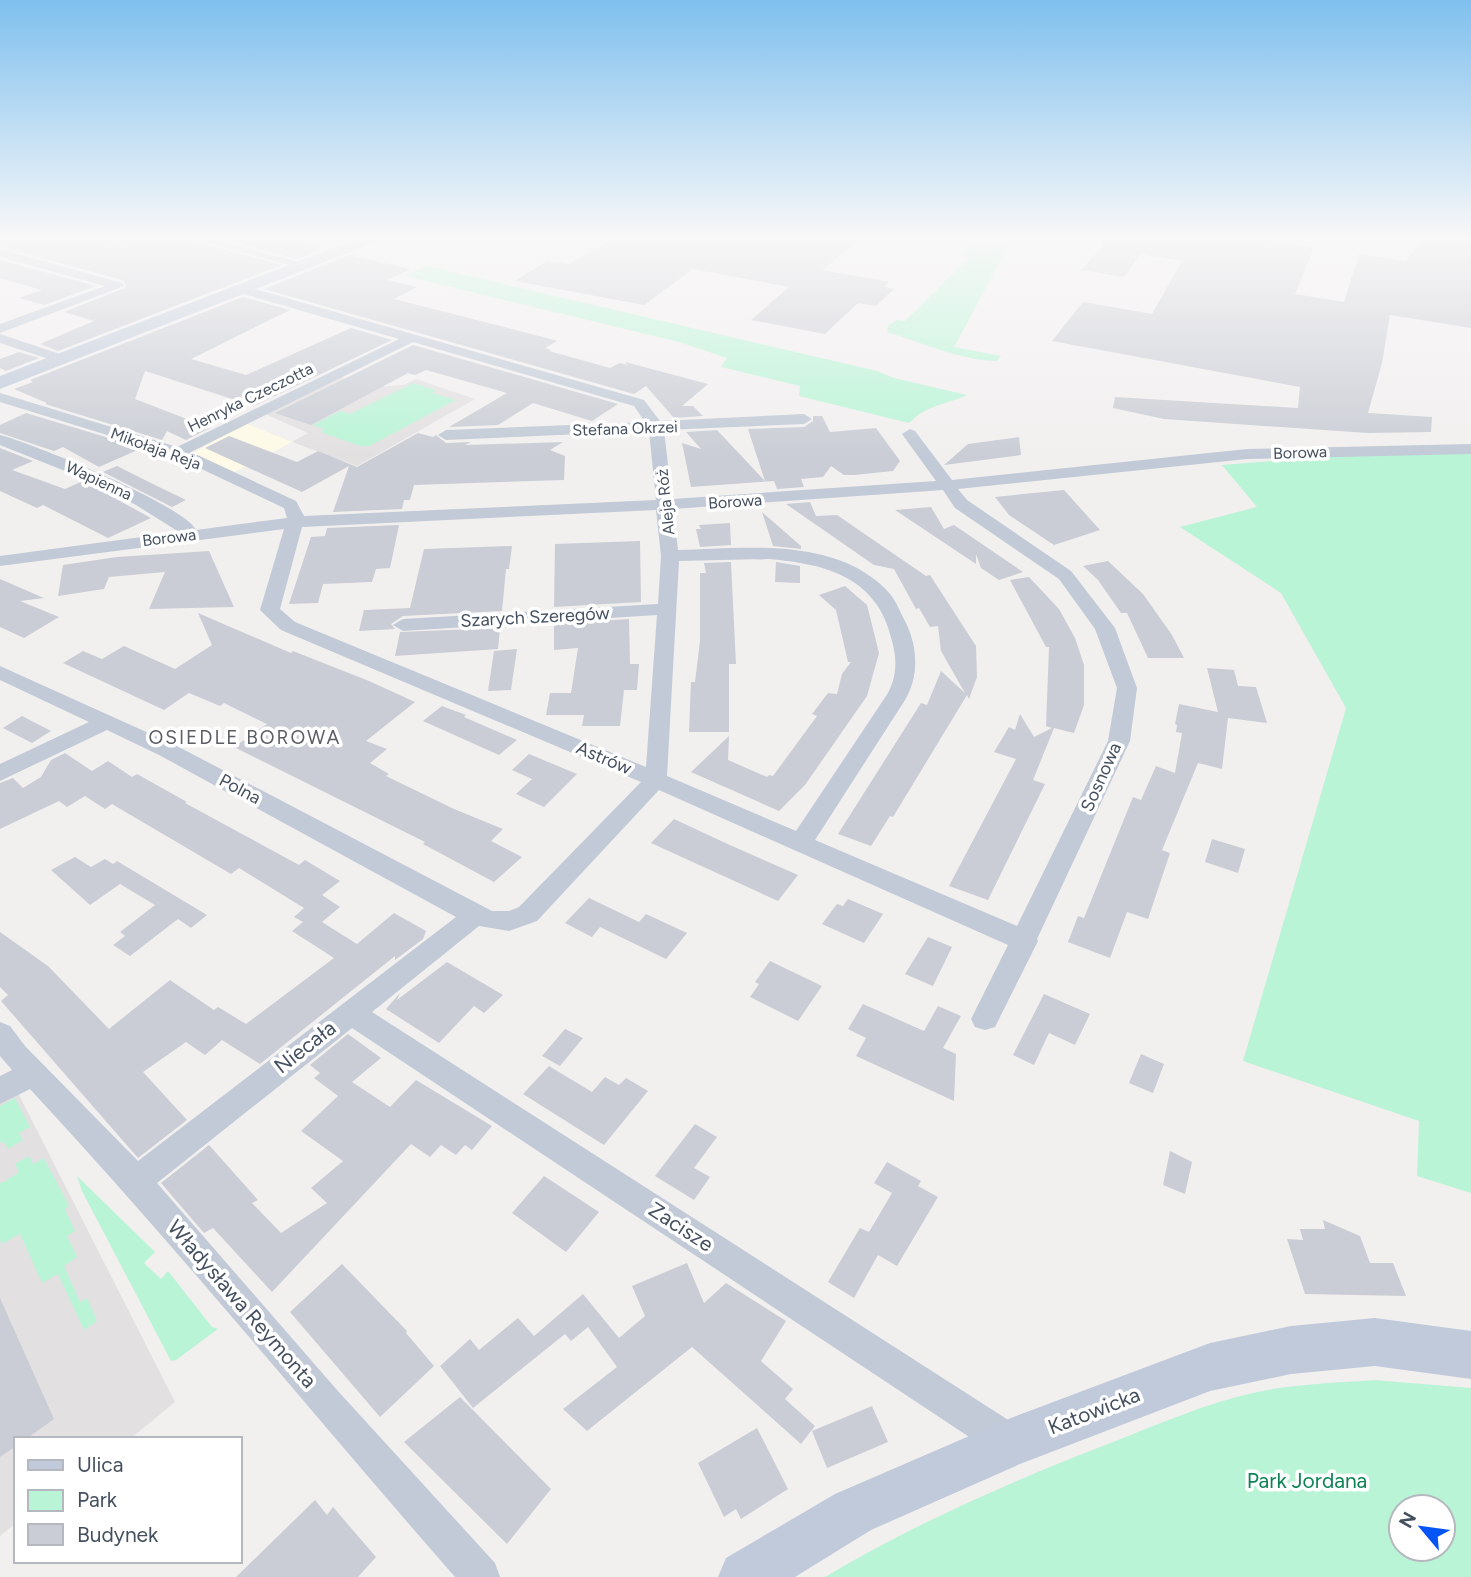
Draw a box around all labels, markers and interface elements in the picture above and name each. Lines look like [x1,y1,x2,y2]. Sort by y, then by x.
street label: Henryka Czeczotta [184,359,316,436]
street label: Stefana Okrzei [572,417,678,440]
street label: Mikołaja Reja [108,423,203,474]
street label: Borowa [1273,442,1327,463]
street label: Wapienna [63,457,135,504]
street label: Aleja Róż [653,468,678,536]
street label: Borowa [707,490,763,513]
street label: Borowa [141,525,197,550]
street label: Szarych Szeregów [460,602,610,632]
district label: OSIEDLE BOROWA [149,726,342,749]
street label: Astrów [573,737,635,779]
street label: Sosnowa [1076,739,1126,815]
street label: Polna [215,769,265,809]
street label: Niecała [269,1015,340,1078]
street label: Zacisze [644,1196,718,1257]
street label: Władysława Reymonta [163,1215,322,1393]
street label: Katowicka [1044,1382,1143,1439]
legend [14,1437,242,1563]
text: Ulica [77,1452,123,1477]
park label: Park Jordana [1247,1468,1367,1493]
text: Park [77,1487,118,1512]
north arrow [1387,1493,1457,1563]
text: N [1394,1508,1421,1532]
text: Budynek [77,1522,159,1547]

